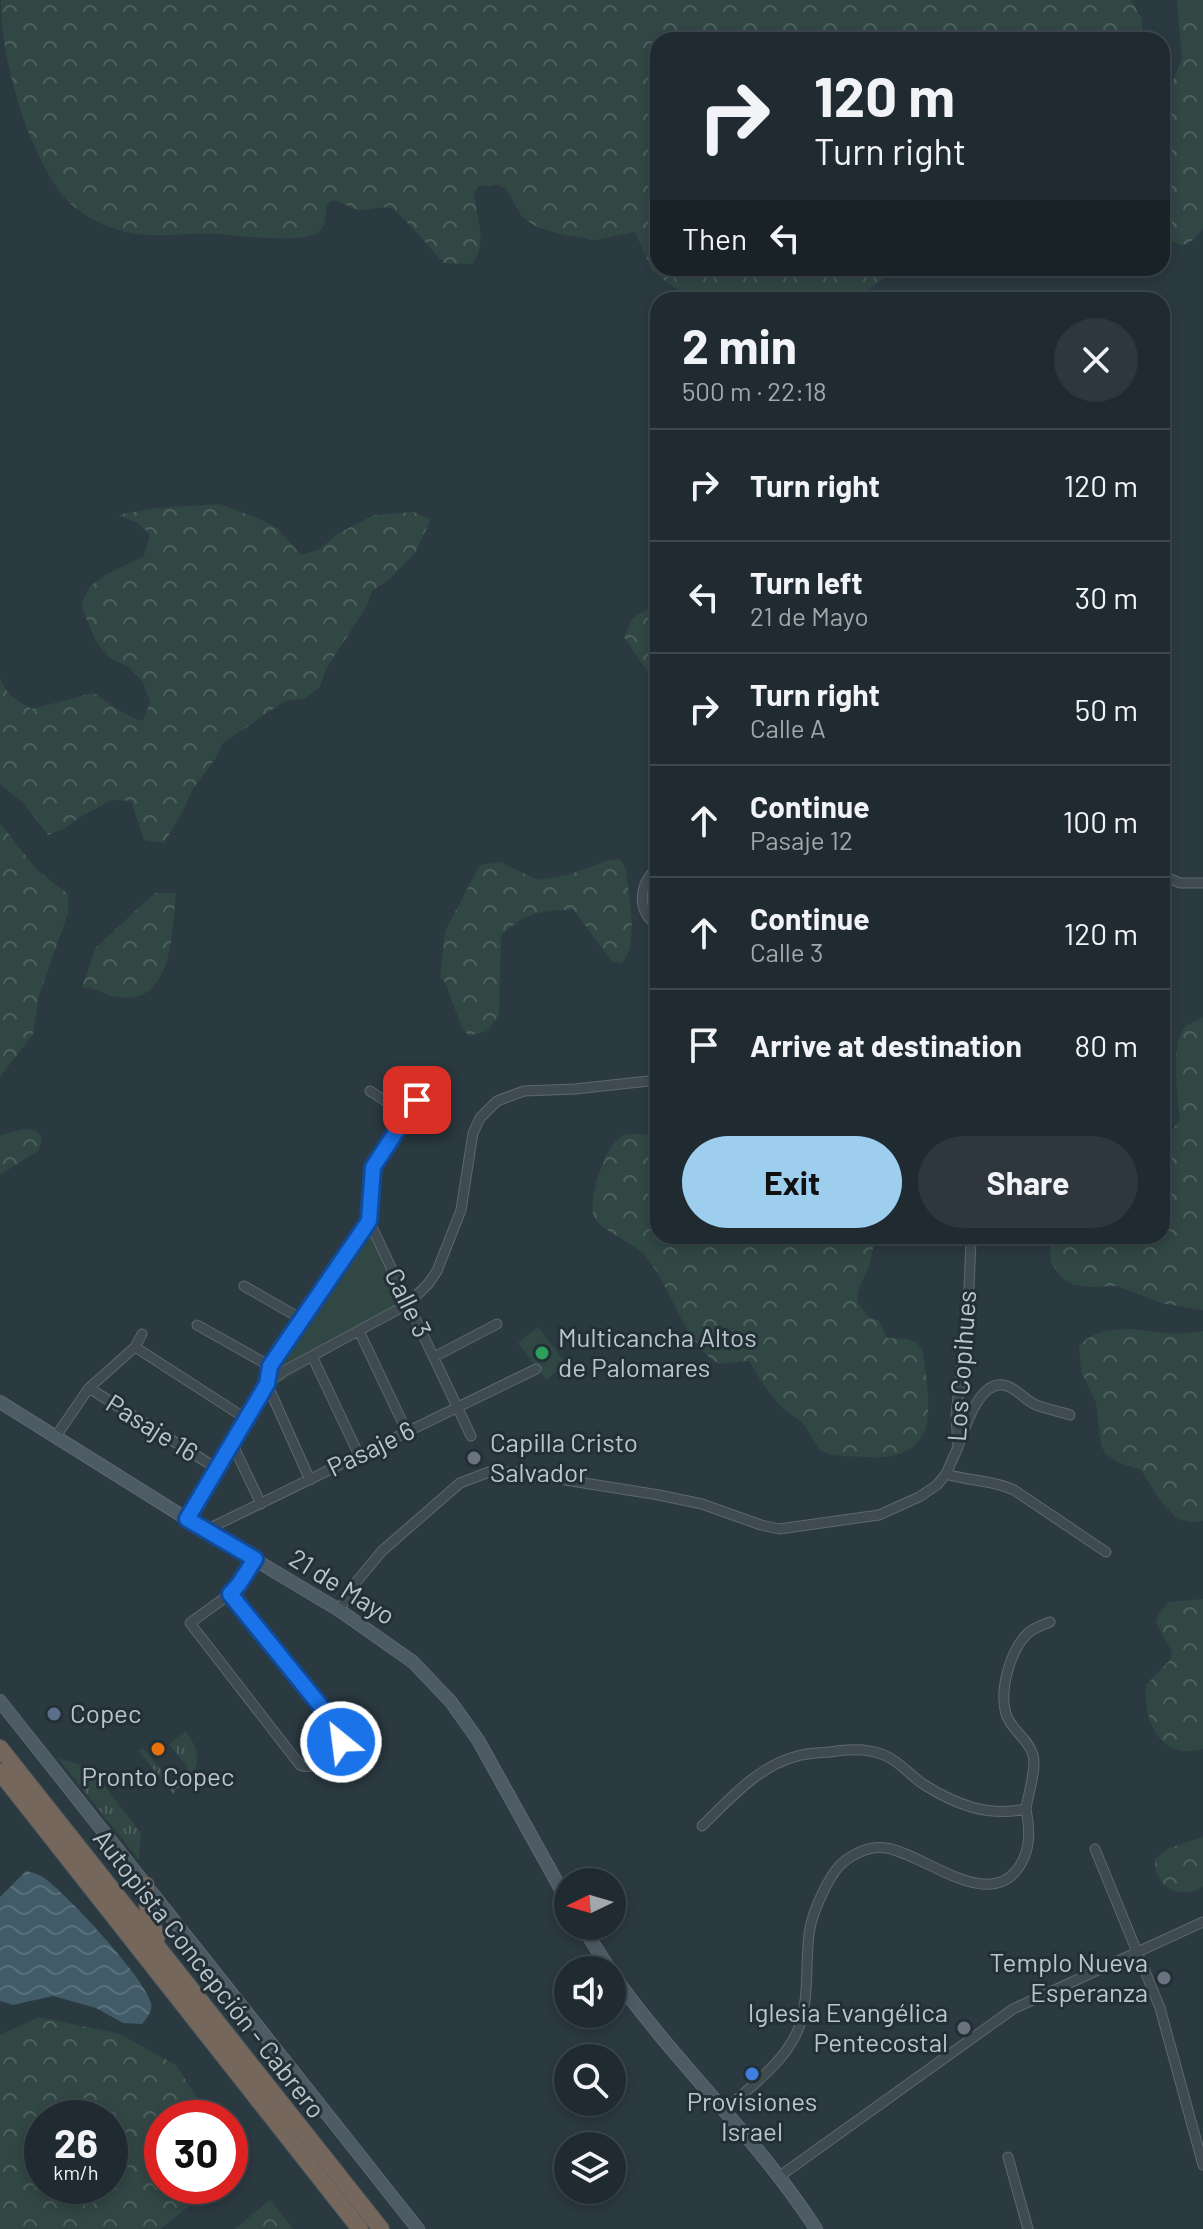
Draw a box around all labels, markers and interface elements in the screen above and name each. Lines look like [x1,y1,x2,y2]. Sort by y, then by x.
text: 120 m [814,61,955,128]
icon: right [682,64,786,168]
text: Turn right [814,129,966,172]
icon: left [763,216,807,260]
text: Then [682,220,747,256]
text: 2 min [682,316,797,374]
button: close [1054,318,1138,402]
text: 500 m · 22:18 [682,375,827,406]
icon: right [682,463,726,507]
text: Turn right [750,467,880,503]
text: 120 m [1064,467,1138,503]
text: Turn left [750,564,863,600]
icon: left [682,575,726,619]
text: 30 m [1075,579,1138,615]
text: 21 de Mayo [750,600,869,631]
text: Turn right [750,676,880,712]
icon: right [682,687,726,731]
text: 50 m [1075,691,1138,727]
text: Calle A [750,712,826,743]
text: Continue [750,788,870,824]
icon: ahead [682,799,726,843]
text: 100 m [1063,803,1138,839]
text: Pasaje 12 [750,824,853,855]
text: Continue [750,900,870,936]
icon: ahead [682,911,726,955]
text: 120 m [1064,915,1138,951]
text: Calle 3 [750,936,823,967]
icon: arrive [682,1023,726,1067]
text: Arrive at destination [750,1027,1022,1063]
text: 80 m [1075,1027,1138,1063]
pin [383,1066,451,1134]
icon: arrive [395,1078,439,1122]
button: Exit [682,1136,902,1228]
button: Share [918,1136,1138,1228]
street label: Calle 3 [379,1263,439,1342]
street label: Los Copihues [940,1289,981,1443]
place label: Multicancha Altos de Palomares [558,1321,757,1382]
marker: Multicancha Altos de Palomares [533,1344,551,1362]
street label: Pasaje 16 [101,1386,204,1467]
street label: Pasaje 6 [322,1413,419,1482]
place label: Capilla Cristo Salvador [490,1426,638,1487]
marker: Capilla Cristo Salvador [465,1449,483,1467]
street label: 21 de Mayo [284,1541,401,1630]
place label: Copec [70,1697,141,1728]
position arrow [299,1700,383,1784]
marker: Copec [45,1705,63,1723]
marker: Pronto Copec [149,1740,167,1758]
place label: Pronto Copec [82,1760,234,1791]
street label: Autopista Concepción - Cabrero [88,1822,333,2124]
north arrow [554,1868,626,1940]
map controls [554,1868,626,2204]
place label: Templo Nueva Esperanza [990,1946,1148,2007]
button: sound [554,1956,626,2028]
marker: Templo Nueva Esperanza [1155,1969,1173,1987]
place label: Iglesia Evangélica Pentecostal [748,1996,948,2057]
marker: Iglesia Evangélica Pentecostal [955,2019,973,2037]
button: search [554,2044,626,2116]
marker: Provisiones Israel [743,2065,761,2083]
place label: Provisiones Israel [687,2085,817,2146]
speed limit sign: 30 [144,2100,248,2204]
text: 26 [54,2118,98,2166]
button: layers [554,2132,626,2204]
text: km/h [53,2160,99,2184]

